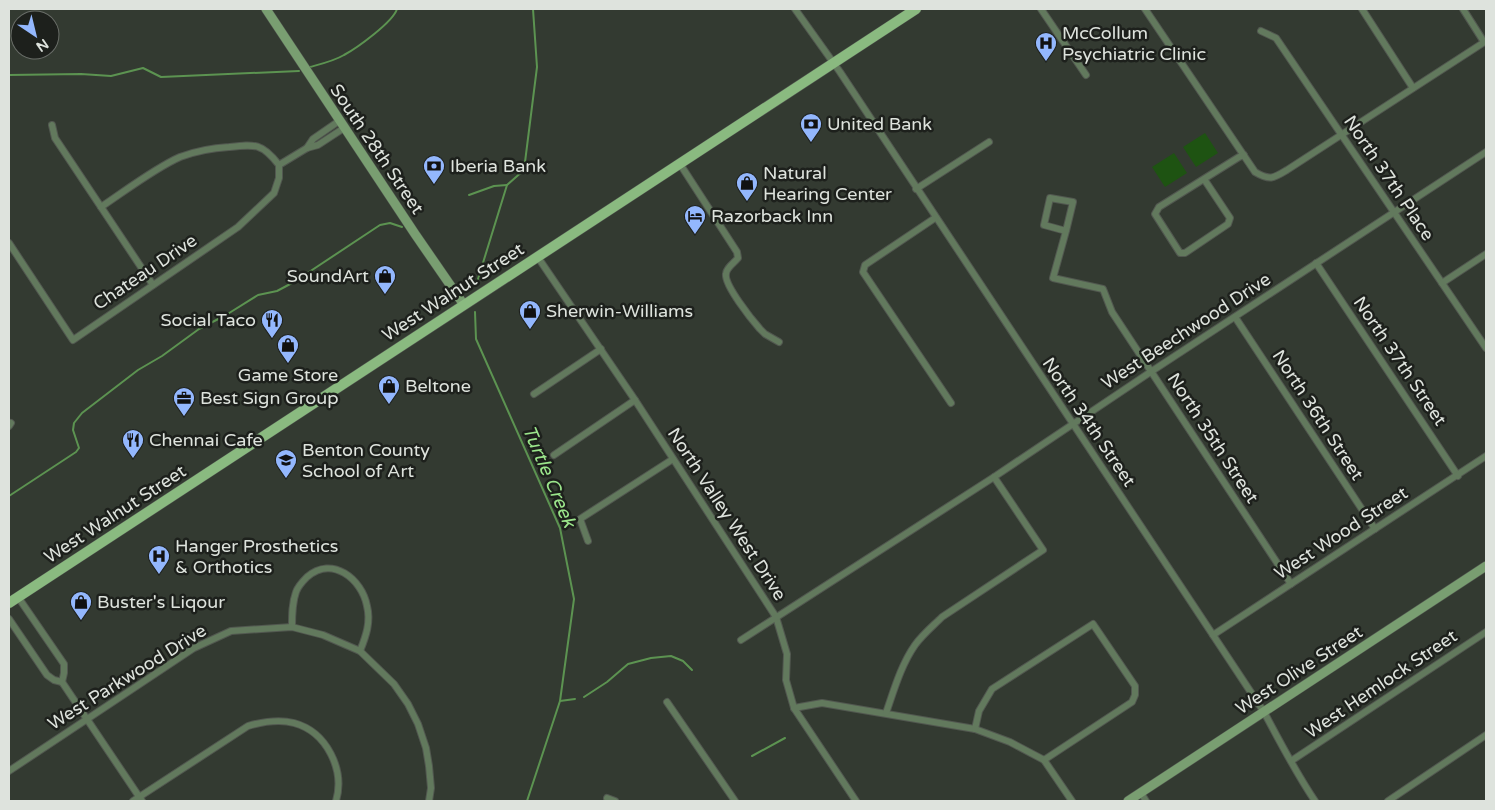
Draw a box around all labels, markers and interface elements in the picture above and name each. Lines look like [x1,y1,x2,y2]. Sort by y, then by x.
north arrow [10,10,60,60]
place label: McCollum Psychiatric Clinic [1062,22,1206,65]
hospital icon: McCollum Psychiatric Clinic [1034,31,1058,62]
text: N [33,35,52,55]
street label: South 28th Street [325,80,429,218]
street label: North 37th Place [1339,111,1439,245]
bank icon: United Bank [799,112,823,143]
place label: United Bank [827,113,932,135]
bank icon: Iberia Bank [422,154,446,185]
place label: Iberia Bank [450,155,546,177]
place label: Natural Hearing Center [763,162,892,205]
shop icon: Natural Hearing Center [735,171,759,202]
hotel icon: Razorback Inn [683,204,707,235]
place label: Razorback Inn [711,205,833,227]
street label: Chateau Drive [89,229,201,315]
street label: West Walnut Street [378,238,528,346]
shop icon: SoundArt [373,264,397,295]
place label: SoundArt [287,265,369,287]
street label: West Beechwood Drive [1097,268,1275,394]
street label: North 37th Street [1349,292,1451,430]
shop icon: Sherwin-Williams [518,299,542,330]
place label: Sherwin-Williams [546,300,693,322]
restaurant icon: Social Taco [260,308,284,339]
place label: Social Taco [161,309,256,331]
shop icon: Game Store [276,333,300,364]
street label: North 36th Street [1268,346,1368,484]
street label: North 34th Street [1038,353,1140,491]
place label: Game Store [238,364,338,386]
street label: North 35th Street [1163,369,1263,507]
shop icon: Beltone [377,374,401,405]
place label: Beltone [405,375,471,397]
office icon: Best Sign Group [172,386,196,417]
place label: Best Sign Group [200,387,339,409]
water label: Turtle Creek [518,422,581,532]
street label: North Valley West Drive [663,423,791,605]
restaurant icon: Chennai Cafe [121,428,145,459]
place label: Chennai Cafe [149,429,263,451]
place label: Benton County School of Art [302,439,430,482]
school or university icon: Benton County School of Art [274,448,298,479]
street label: West Walnut Street [40,460,190,568]
street label: West Wood Street [1270,482,1412,584]
place label: Hanger Prosthetics & Orthotics [175,535,339,578]
hospital icon: Hanger Prosthetics & Orthotics [147,544,171,575]
shop icon: Buster's Liqour [69,590,93,621]
place label: Buster's Liqour [97,591,225,613]
street label: West Parkwood Drive [44,619,210,735]
street label: West Olive Street [1231,621,1367,719]
street label: West Hemlock Street [1301,625,1461,743]

